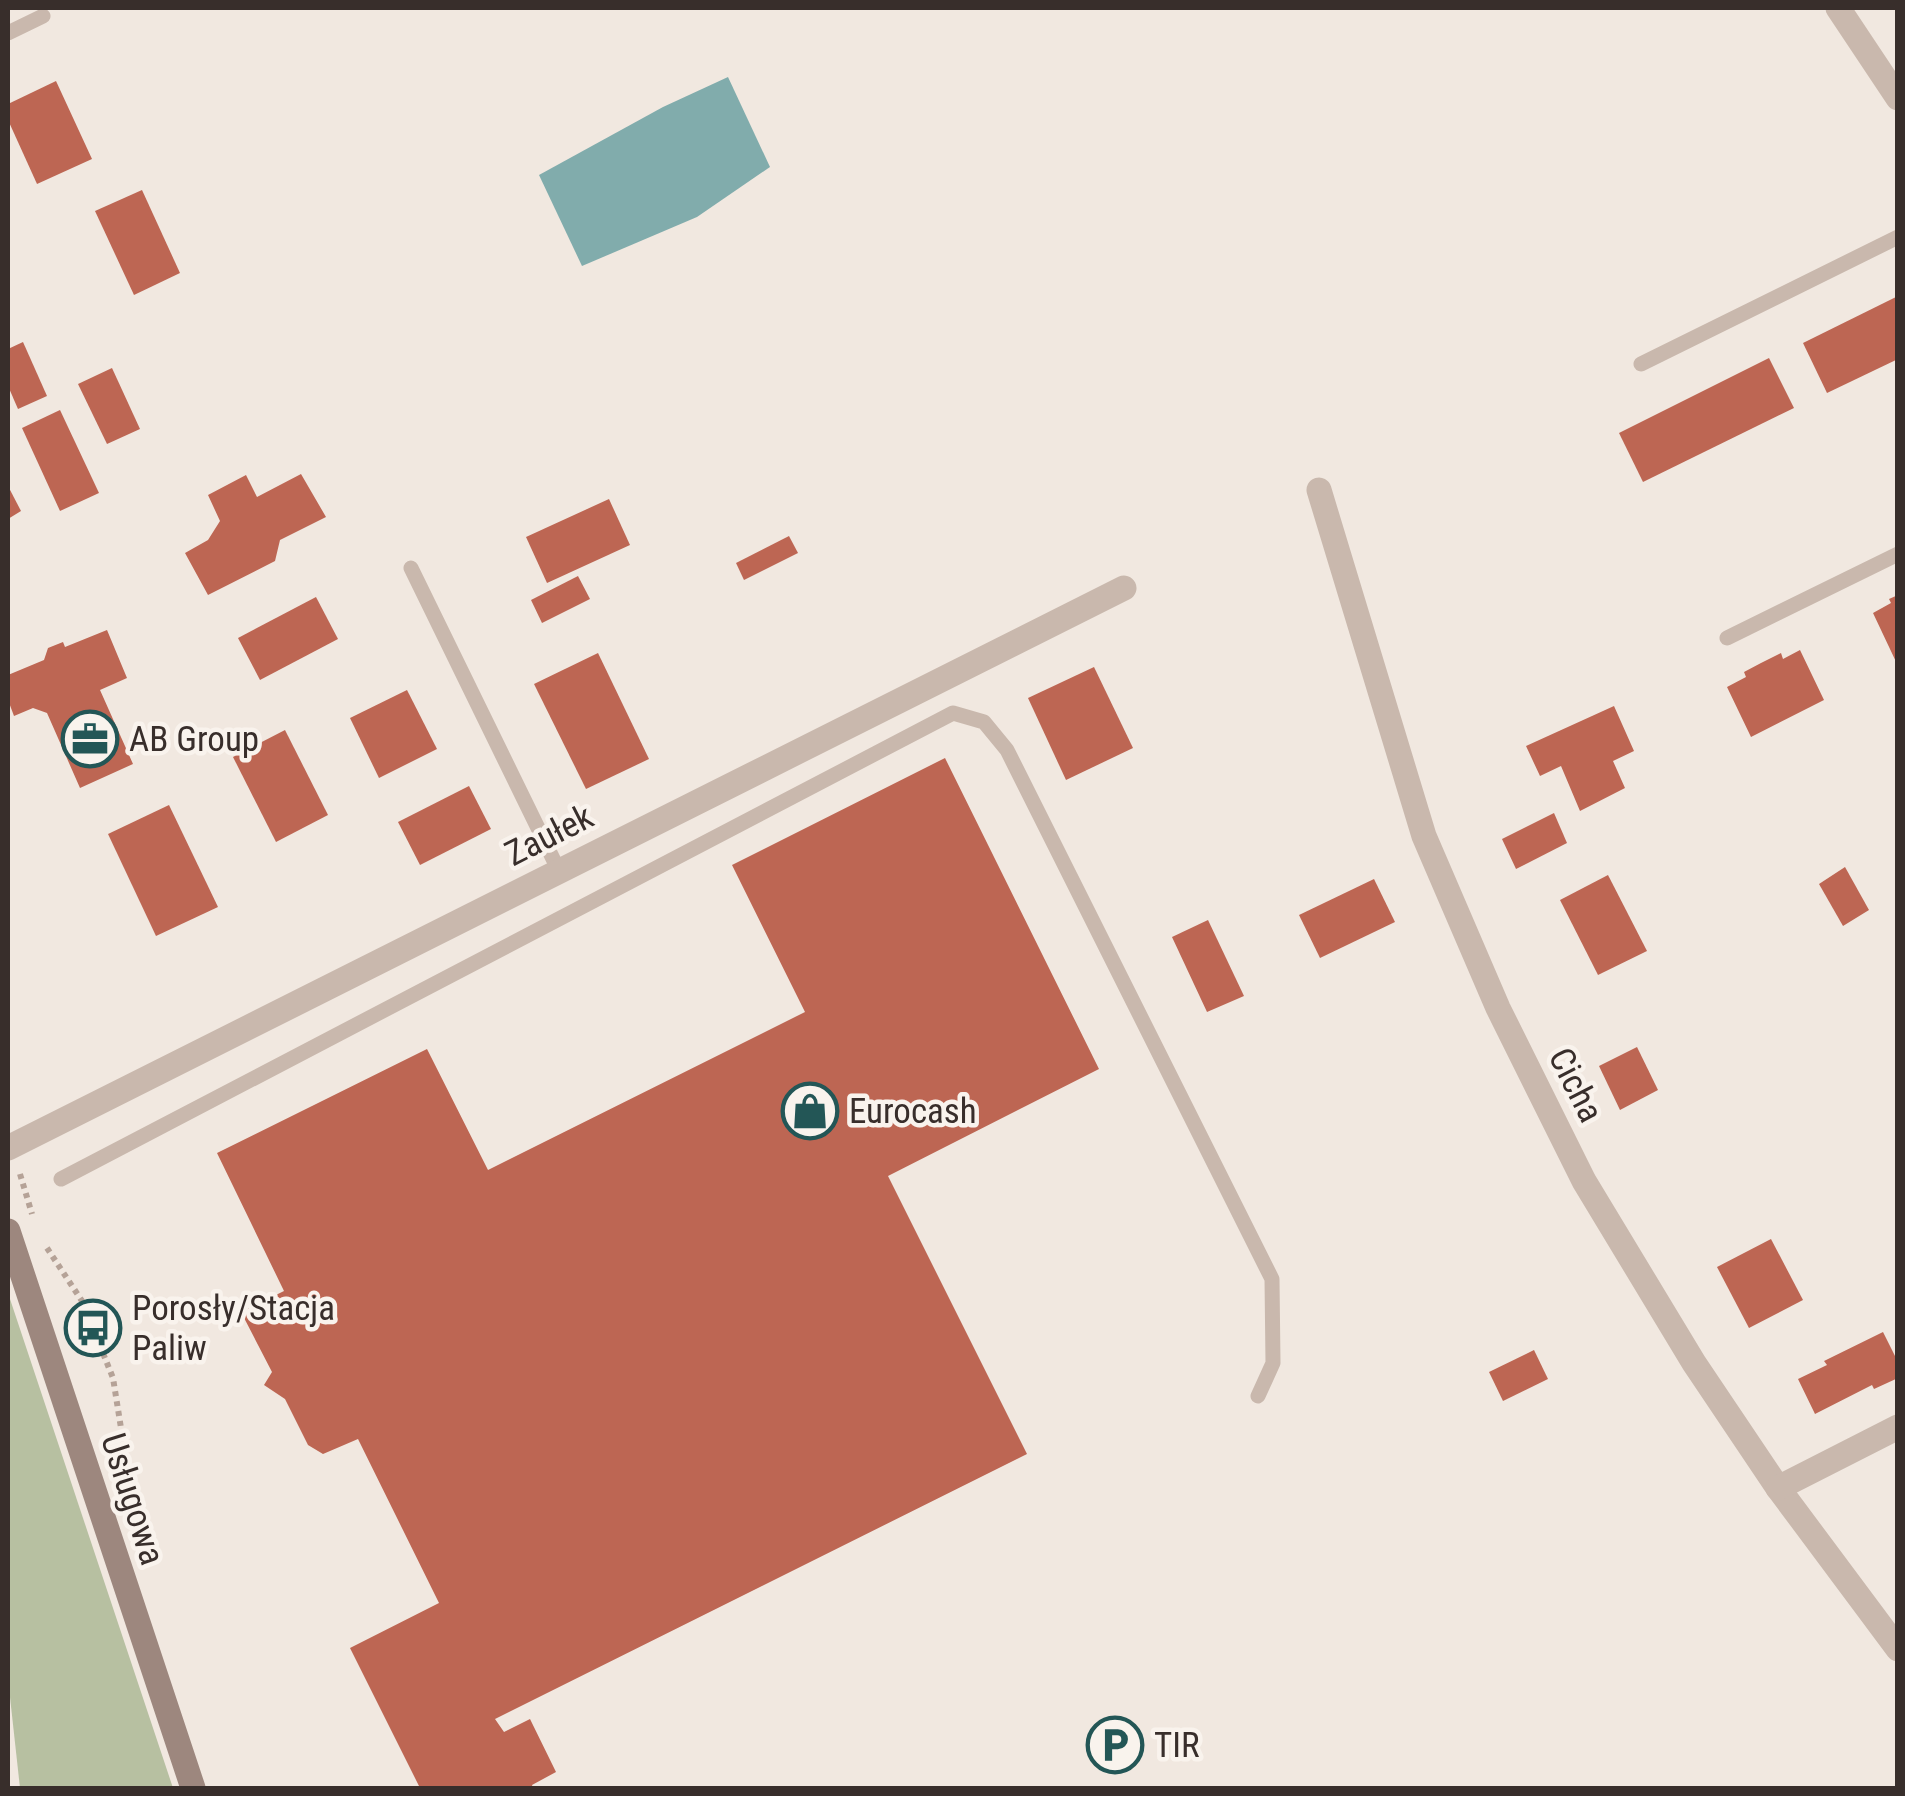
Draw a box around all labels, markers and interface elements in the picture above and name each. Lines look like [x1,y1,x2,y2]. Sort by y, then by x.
office icon: AB Group [60,709,120,769]
place label: AB Group [129,719,259,760]
street label: Zaułek [499,796,600,875]
street label: Cicha [1540,1041,1611,1129]
shop icon: Eurocash [780,1081,840,1141]
place label: Eurocash [849,1091,977,1132]
place label: Porosły/Stacja Paliw [132,1288,335,1369]
bus stop icon: Porosły/Stacja Paliw [63,1298,123,1358]
street label: Usługowa [92,1428,173,1570]
parking icon: TIR [1085,1715,1145,1775]
place label: TIR [1154,1725,1200,1766]

